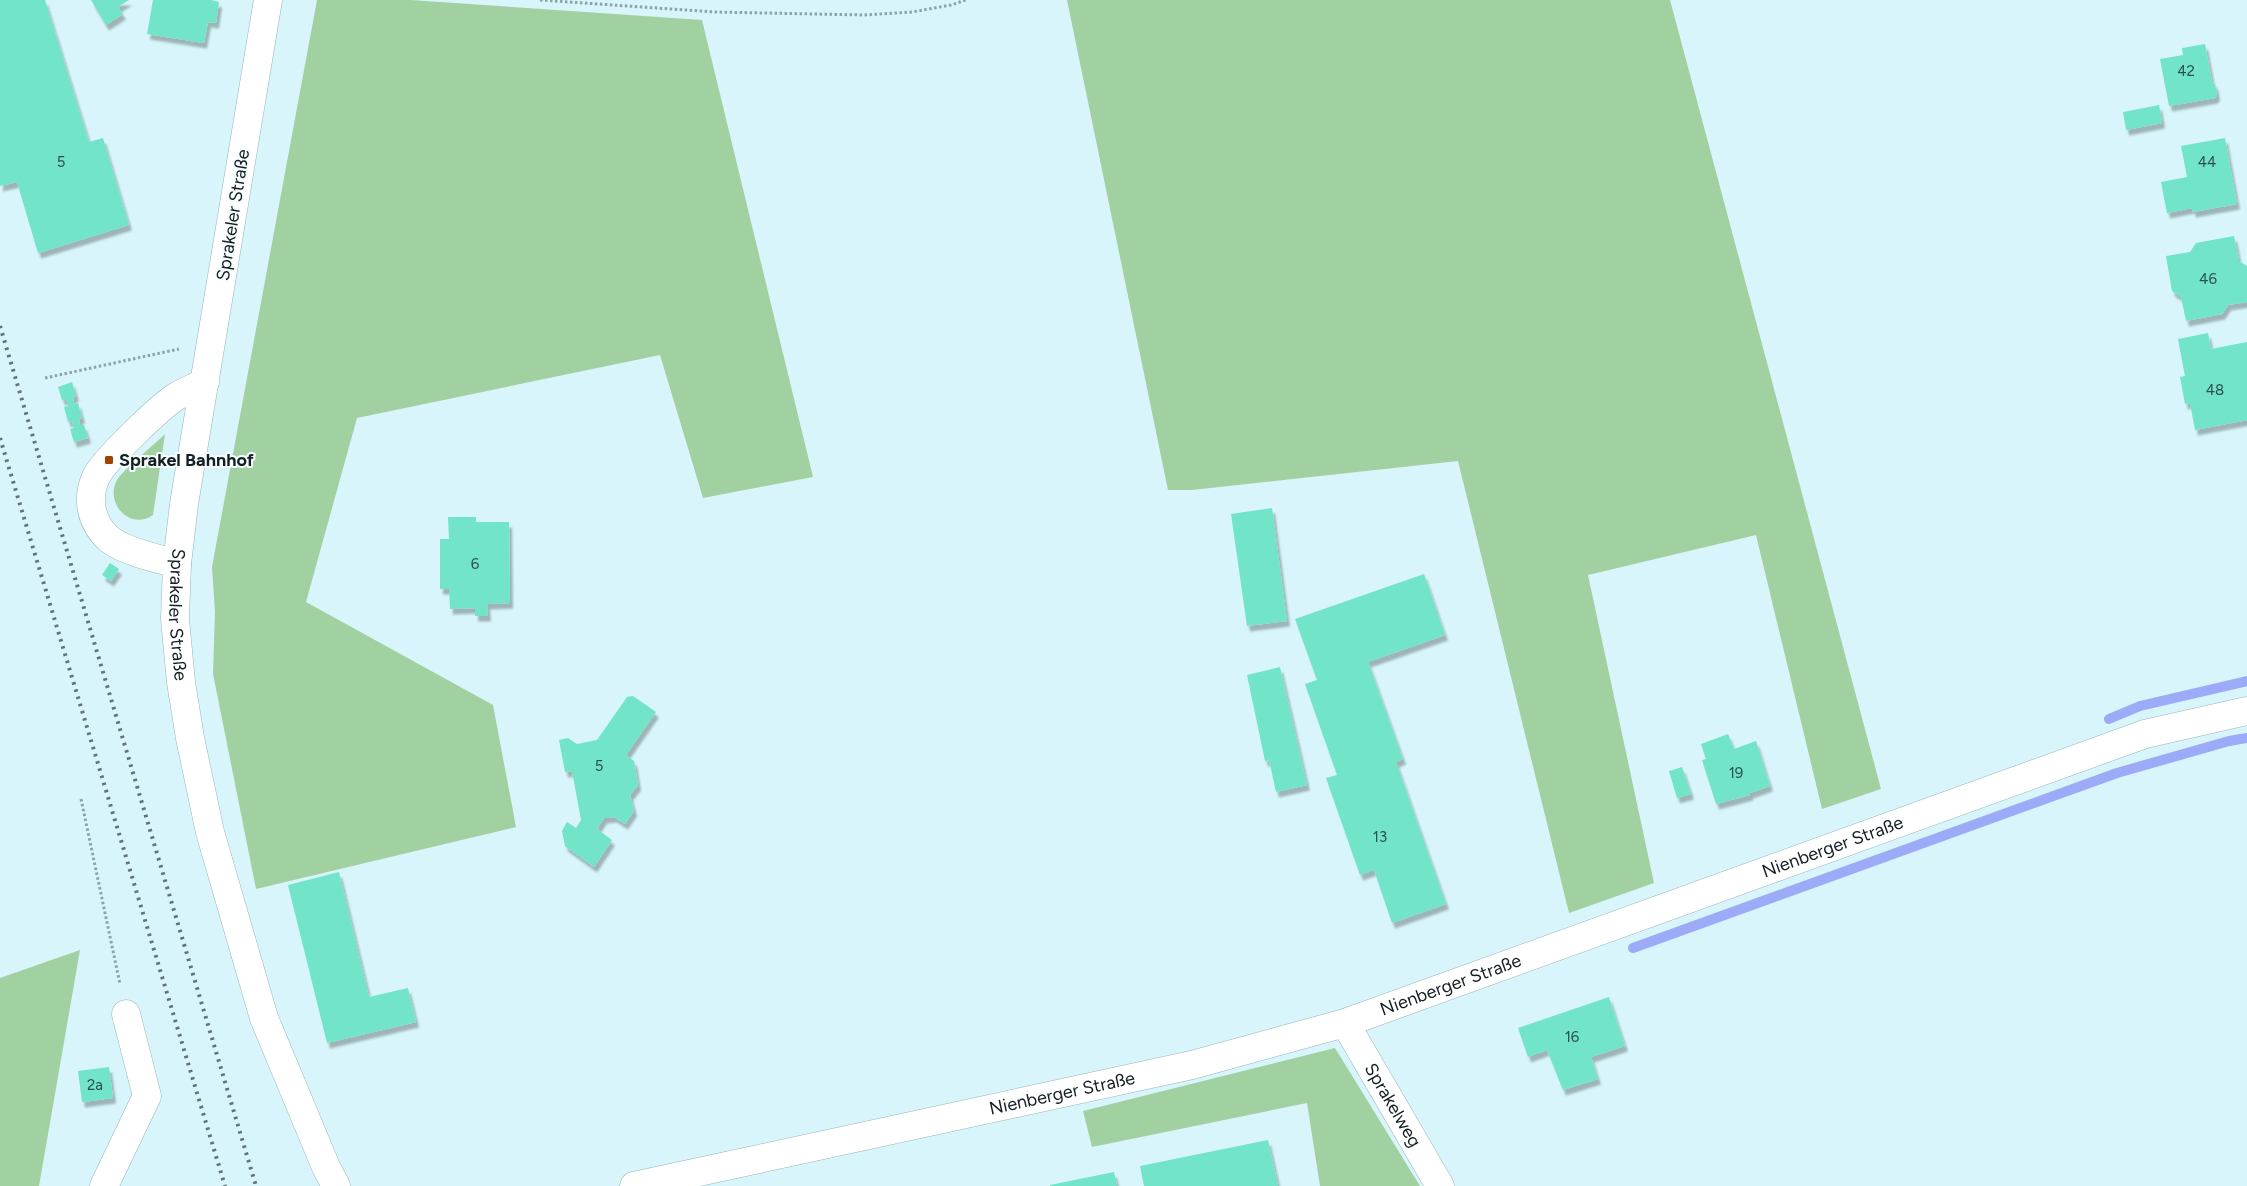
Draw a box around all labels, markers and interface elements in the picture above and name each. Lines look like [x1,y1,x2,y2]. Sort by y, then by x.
house number: 42 [2177,62,2195,80]
street label: Sprakeler Straße [212,148,254,282]
house number: 5 [57,153,65,171]
house number: 44 [2198,153,2216,171]
house number: 46 [2199,270,2217,288]
house number: 48 [2206,381,2224,399]
place label: Sprakel Bahnhof [119,449,255,471]
marker: Sprakel Bahnhof [103,454,115,466]
street label: Sprakeler Straße [164,547,192,682]
house number: 6 [471,555,480,573]
house number: 5 [595,757,603,775]
house number: 19 [1729,764,1743,782]
street label: Nienberger Straße [1759,811,1906,882]
house number: 13 [1373,828,1387,846]
street label: Nienberger Straße [1377,949,1524,1020]
house number: 16 [1565,1028,1580,1046]
street label: Sprakelweg [1360,1059,1426,1151]
street label: Nienberger Straße [987,1067,1137,1120]
house number: 2a [87,1076,103,1094]

